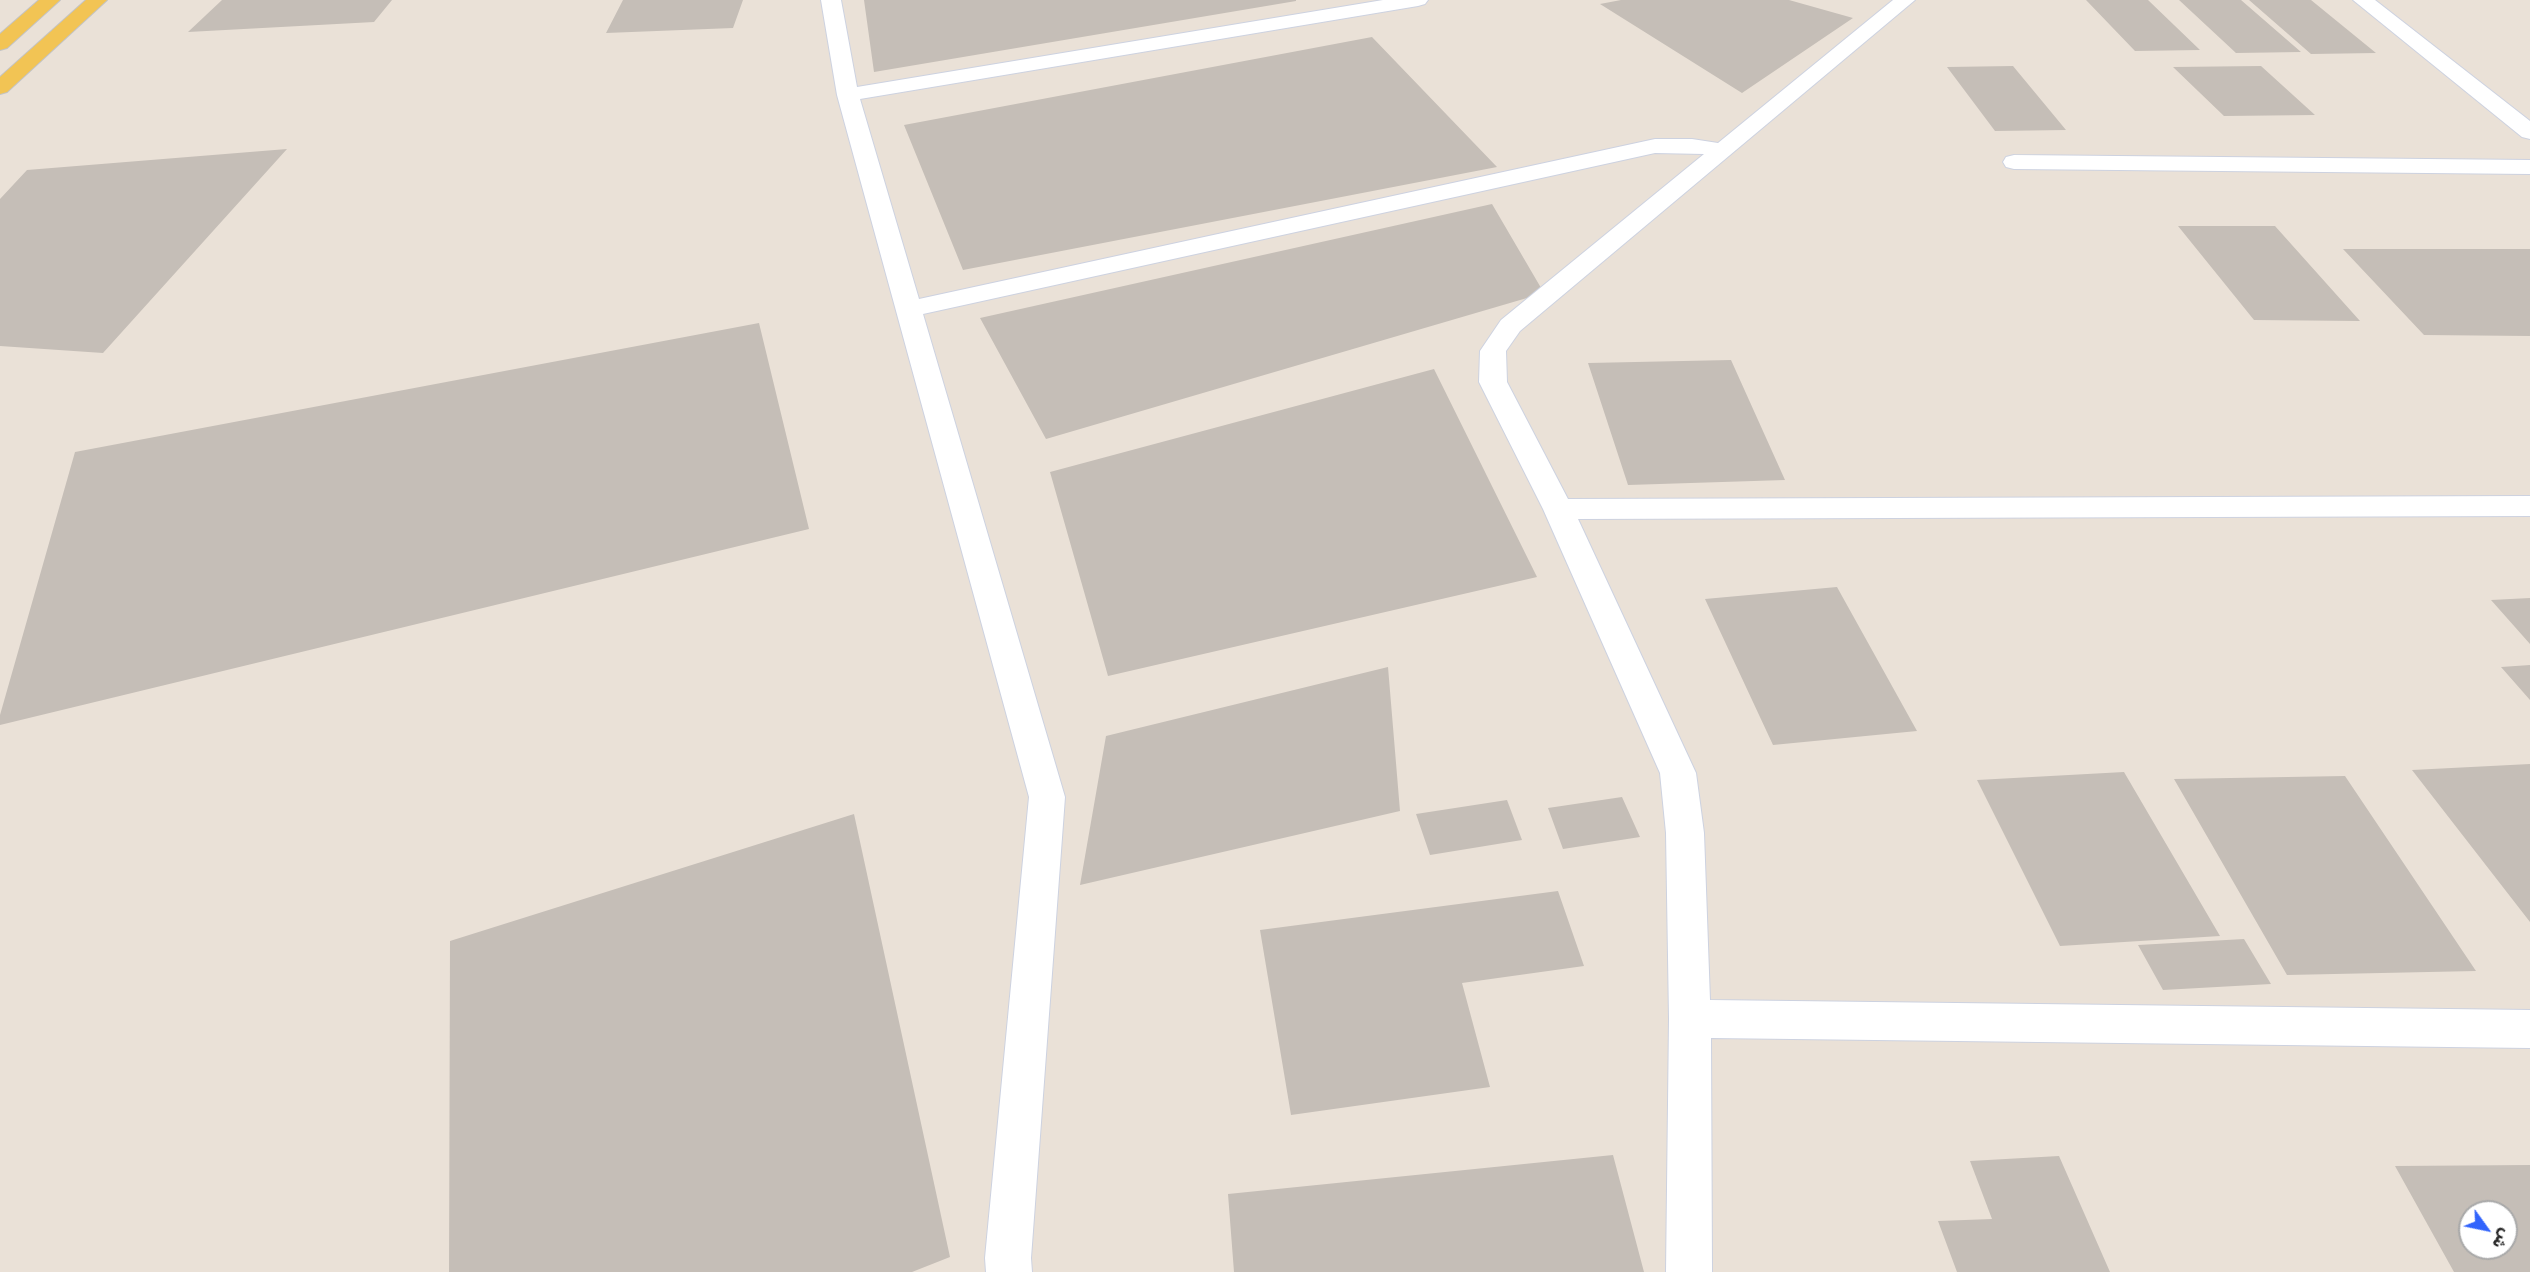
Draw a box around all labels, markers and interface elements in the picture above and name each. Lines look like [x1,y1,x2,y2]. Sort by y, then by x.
north arrow [2458,1200,2518,1260]
text: ش [2488,1225,2515,1253]

